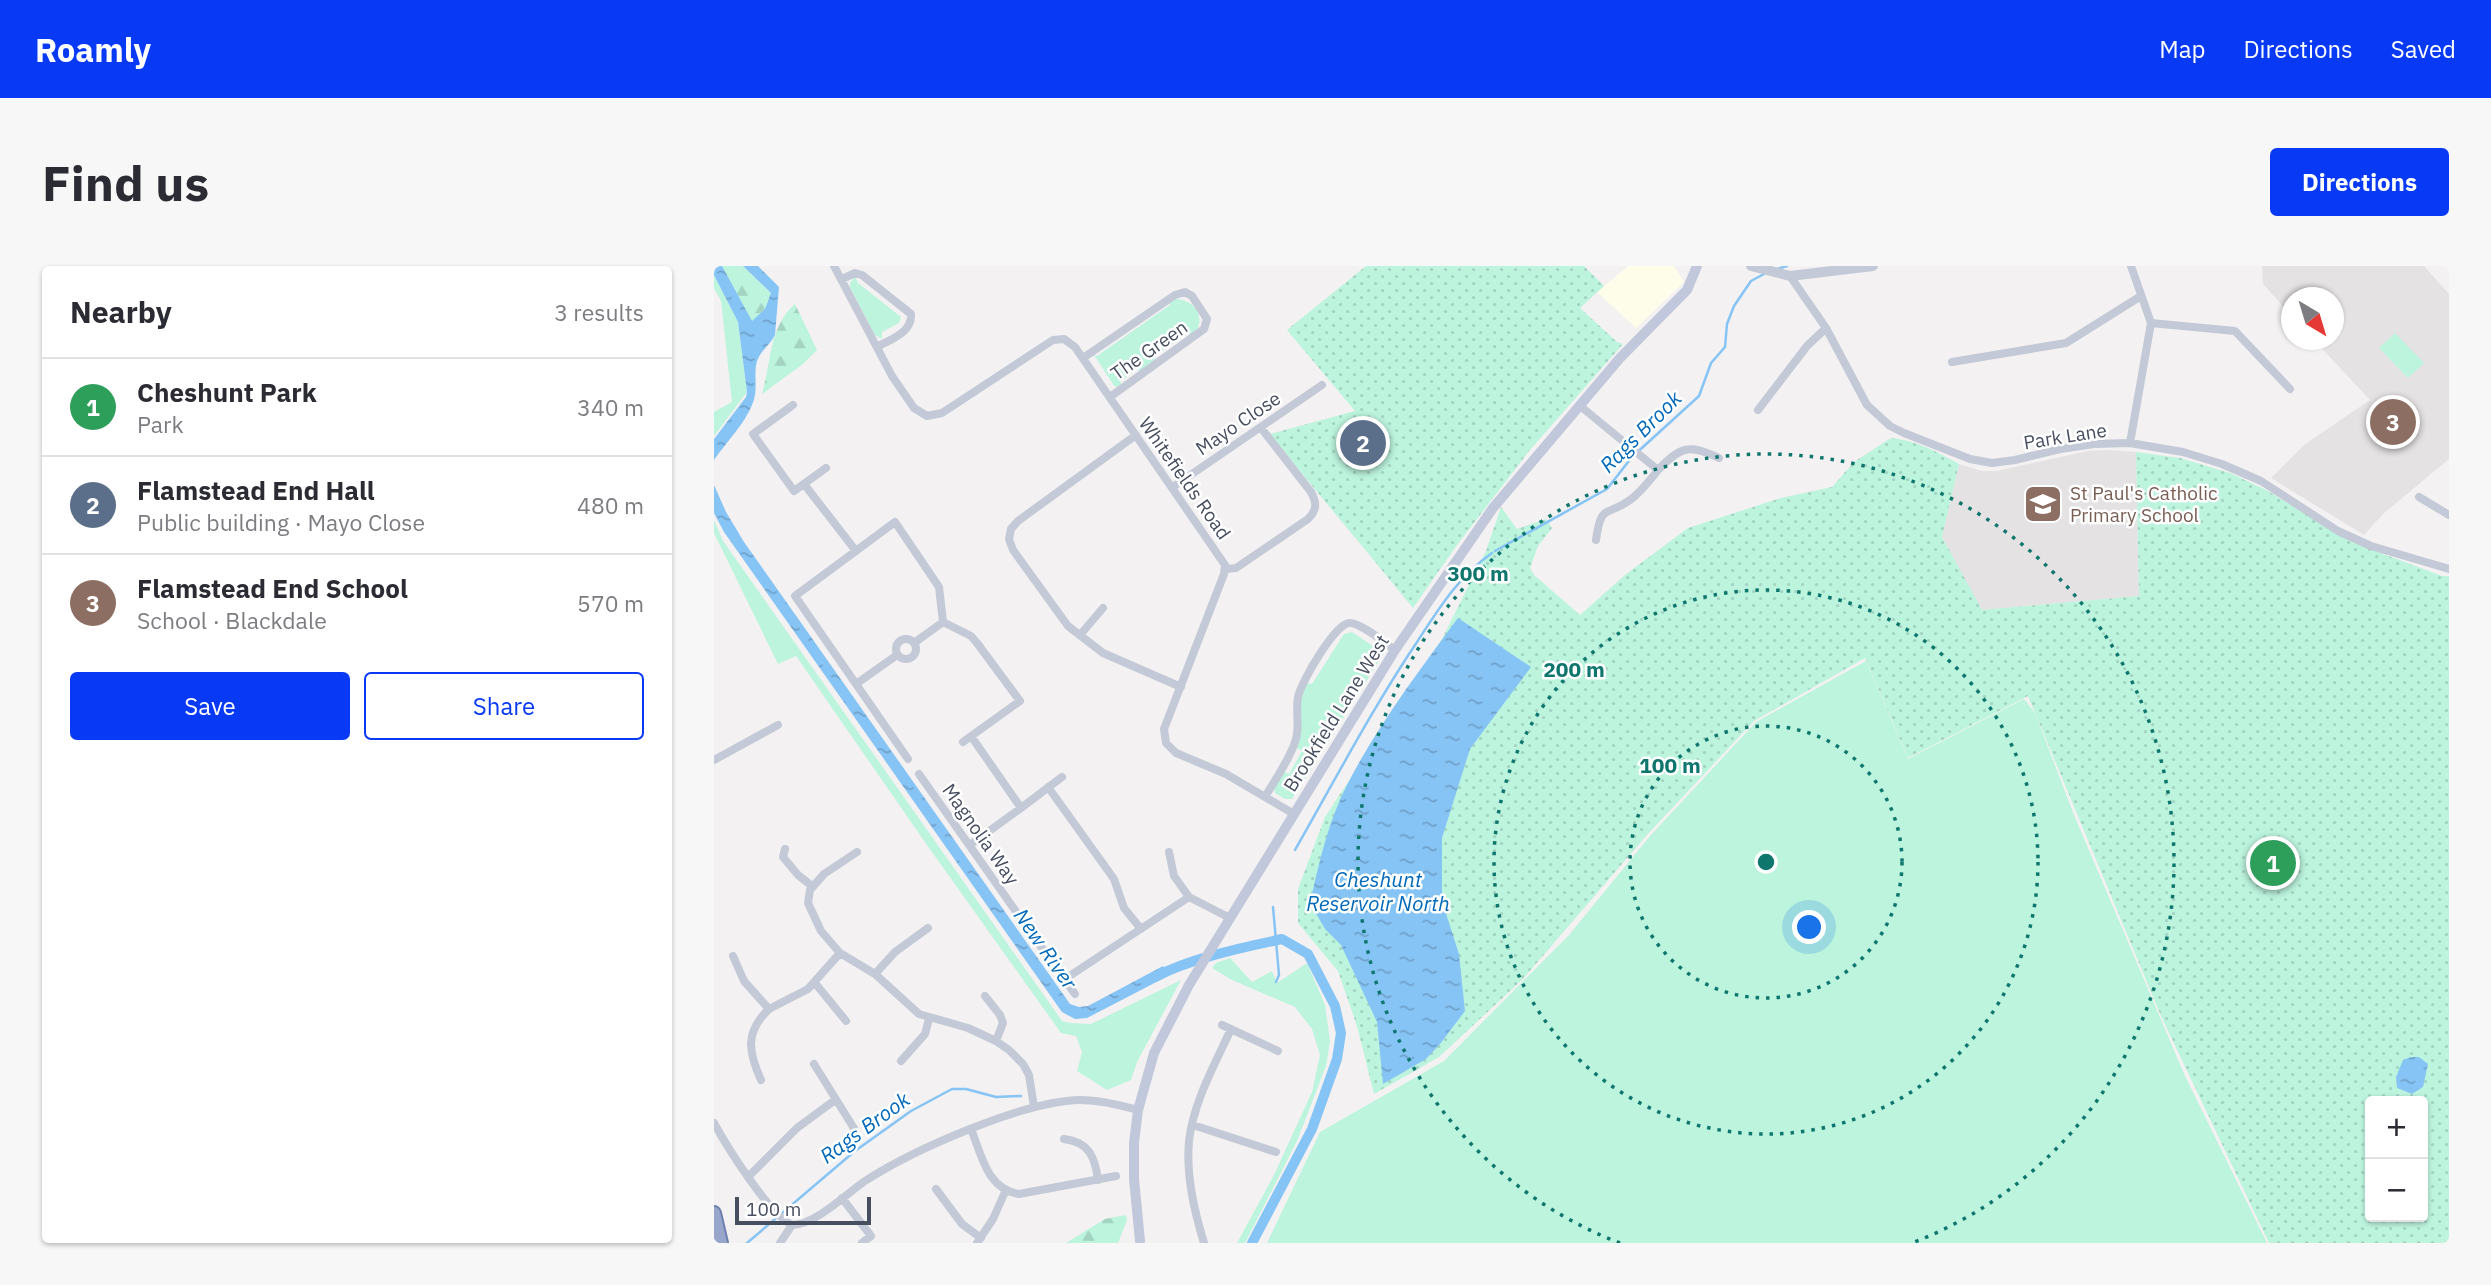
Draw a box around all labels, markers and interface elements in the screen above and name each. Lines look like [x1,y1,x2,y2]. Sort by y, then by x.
text: Roamly [35,28,151,71]
text: Map [2159,33,2205,65]
text: Directions [2243,33,2353,65]
text: Saved [2391,33,2456,65]
button: Directions [2270,148,2449,216]
text: Find us [42,151,209,214]
north arrow [2281,287,2344,350]
text: Nearby [70,292,172,331]
text: 3 results [554,297,644,327]
street label: The Green [1106,315,1192,385]
text: Cheshunt Park [137,375,317,409]
water label: Rags Brook [1593,384,1688,478]
street label: Mayo Close [1191,386,1285,460]
text: 1 [86,392,100,422]
text: 340 m [577,392,644,422]
pin: 3 [2370,396,2416,448]
text: Park [137,409,184,439]
street label: Whitefields Road [1134,412,1236,544]
pin: 2 [1340,417,1386,469]
street label: Park Lane [2022,418,2108,454]
text: Flamstead End Hall [137,473,375,507]
place label: St Paul's Catholic Primary School [2070,481,2218,527]
school or university icon: St Paul's Catholic Primary School [2022,483,2064,525]
text: 2 [86,490,100,520]
text: 480 m [577,490,644,520]
text: Public building · Mayo Close [137,507,425,537]
text: 300 m [1447,559,1509,587]
text: Flamstead End School [137,571,408,605]
text: 3 [86,588,100,618]
text: 570 m [577,588,644,618]
text: School · Blackdale [137,605,327,635]
street label: Brookfield Lane West [1278,630,1394,796]
text: 200 m [1543,655,1605,683]
button: Save [70,672,350,740]
button: Share [364,672,644,740]
text: 100 m [1639,751,1701,779]
street label: Magnolia Way [937,779,1025,890]
pin: 1 [2250,837,2296,889]
centre of rings [1754,850,1778,874]
water label: Cheshunt Reservoir North [1306,865,1450,917]
water label: New River [1008,902,1085,996]
your location [1792,910,1826,944]
water label: Rags Brook [814,1084,916,1169]
map controls [2365,1096,2428,1222]
button: + [2365,1096,2428,1159]
button: − [2365,1159,2428,1222]
scale bar [735,1194,872,1226]
text: 100 m [746,1197,801,1221]

